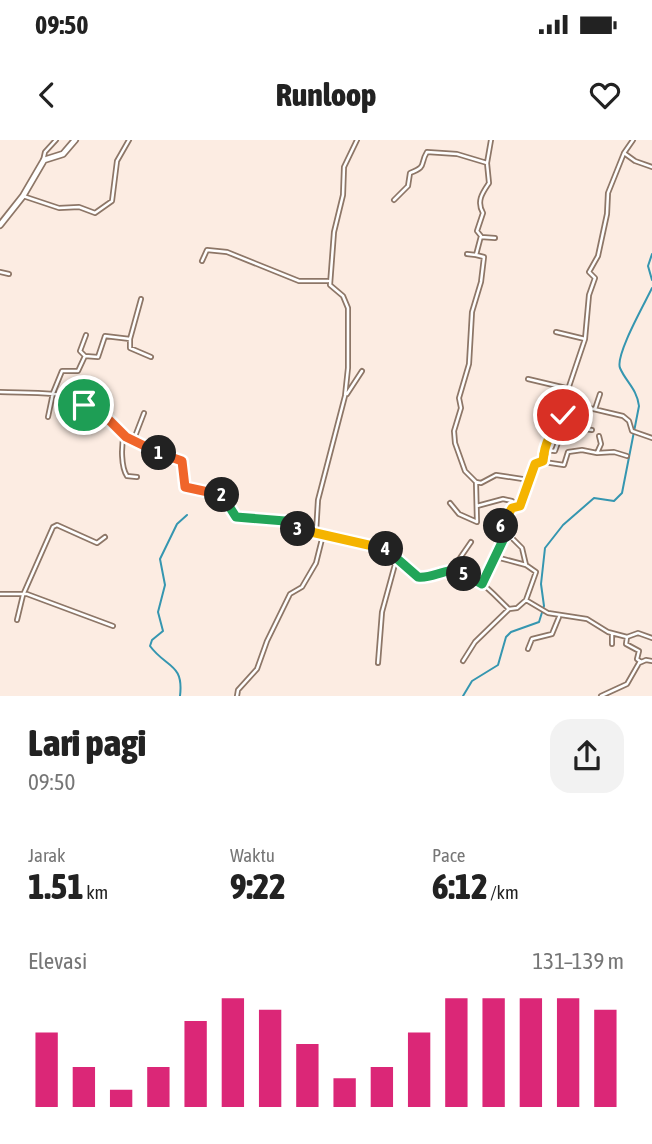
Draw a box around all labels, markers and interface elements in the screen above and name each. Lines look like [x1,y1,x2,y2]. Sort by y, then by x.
text: 09:50 [35,10,89,40]
icon: back [28,76,66,114]
text: Runloop [276,76,376,113]
icon: heart [586,76,624,114]
pin [54,375,114,435]
pin [533,385,593,445]
icon: arrive [65,386,103,424]
icon: check [544,396,582,434]
pin: 1 [142,436,176,470]
text: 1 [154,441,163,463]
pin: 2 [204,478,240,512]
text: 2 [217,483,226,505]
pin: 6 [484,508,518,544]
pin: 3 [280,512,316,546]
text: 6 [496,514,505,536]
text: 3 [293,517,302,539]
pin: 4 [368,532,404,566]
text: 4 [381,537,390,559]
pin: 5 [447,556,482,592]
text: 5 [459,562,468,584]
button: share [550,719,624,793]
text: Lari pagi [28,721,146,764]
text: 09:50 [28,769,75,795]
text: Jarak [28,844,65,866]
text: Waktu [230,844,275,866]
text: Pace [432,844,465,866]
text: 1.51 [28,866,84,906]
text: 9:22 [230,866,286,906]
text: 6:12 [432,866,488,906]
text: km [84,881,108,903]
text: /km [488,881,519,903]
text: Elevasi [28,948,87,974]
text: 131–139 m [533,948,624,974]

